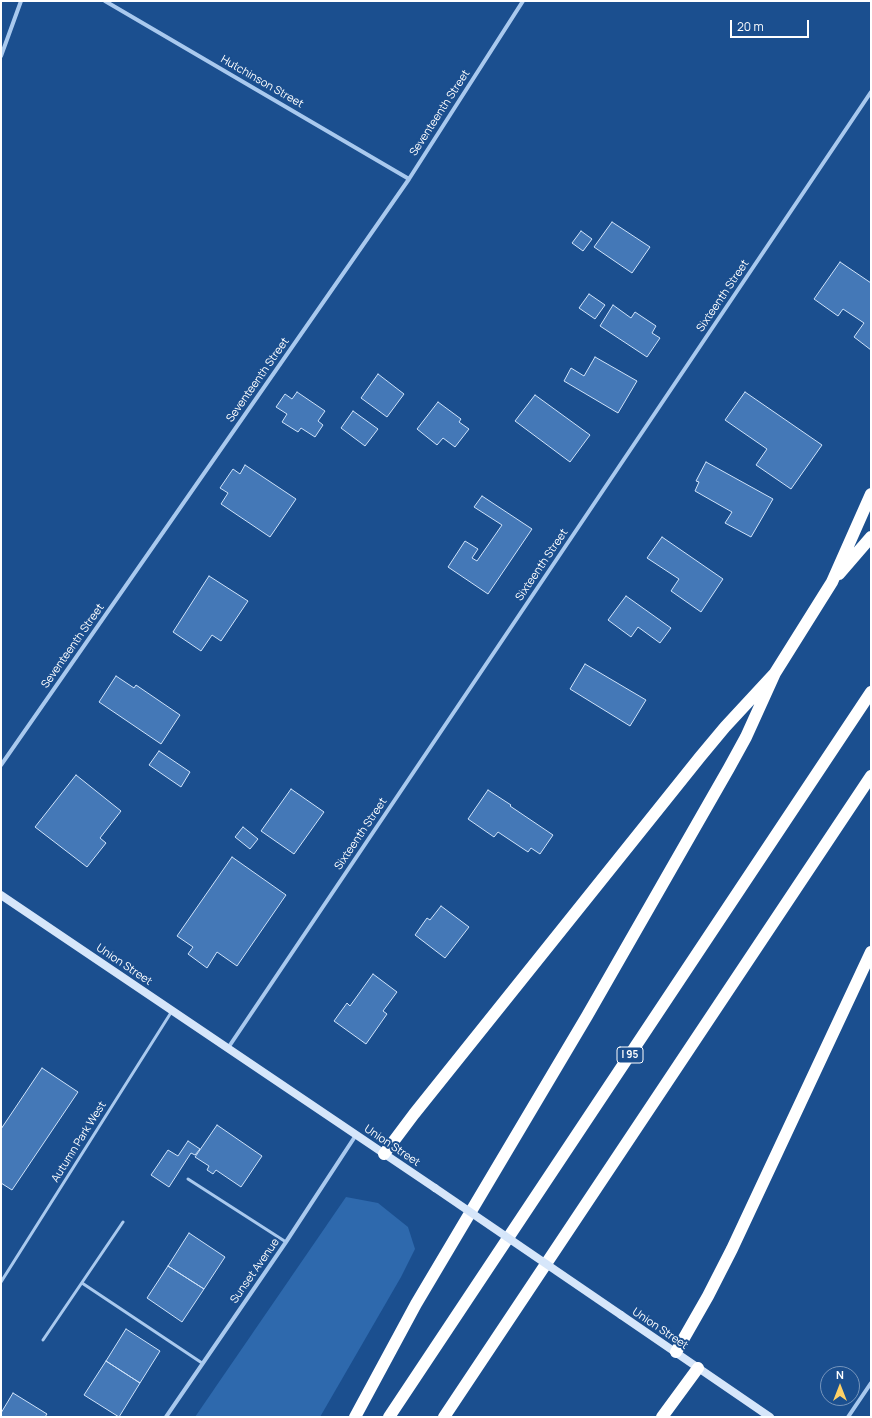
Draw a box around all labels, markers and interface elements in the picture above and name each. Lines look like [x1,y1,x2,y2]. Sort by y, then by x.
scale bar [732,12,811,38]
text: 20 m [737,18,764,35]
street label: Hutchinson Street [218,53,306,111]
street label: Seventeenth Street [407,67,473,159]
street label: Sixteenth Street [694,257,752,335]
street label: Seventeenth Street [224,335,292,425]
street label: Sixteenth Street [513,526,571,604]
street label: Seventeenth Street [39,601,107,691]
street label: Sixteenth Street [332,795,390,873]
street label: Union Street [94,942,154,988]
road number: I 95 [617,1047,643,1063]
street label: Autumn Park West [49,1099,109,1185]
street label: Union Street [362,1123,422,1169]
street label: Sunset Avenue [228,1236,282,1306]
street label: Union Street [630,1306,690,1352]
north arrow [820,1366,860,1406]
text: N [836,1367,844,1382]

